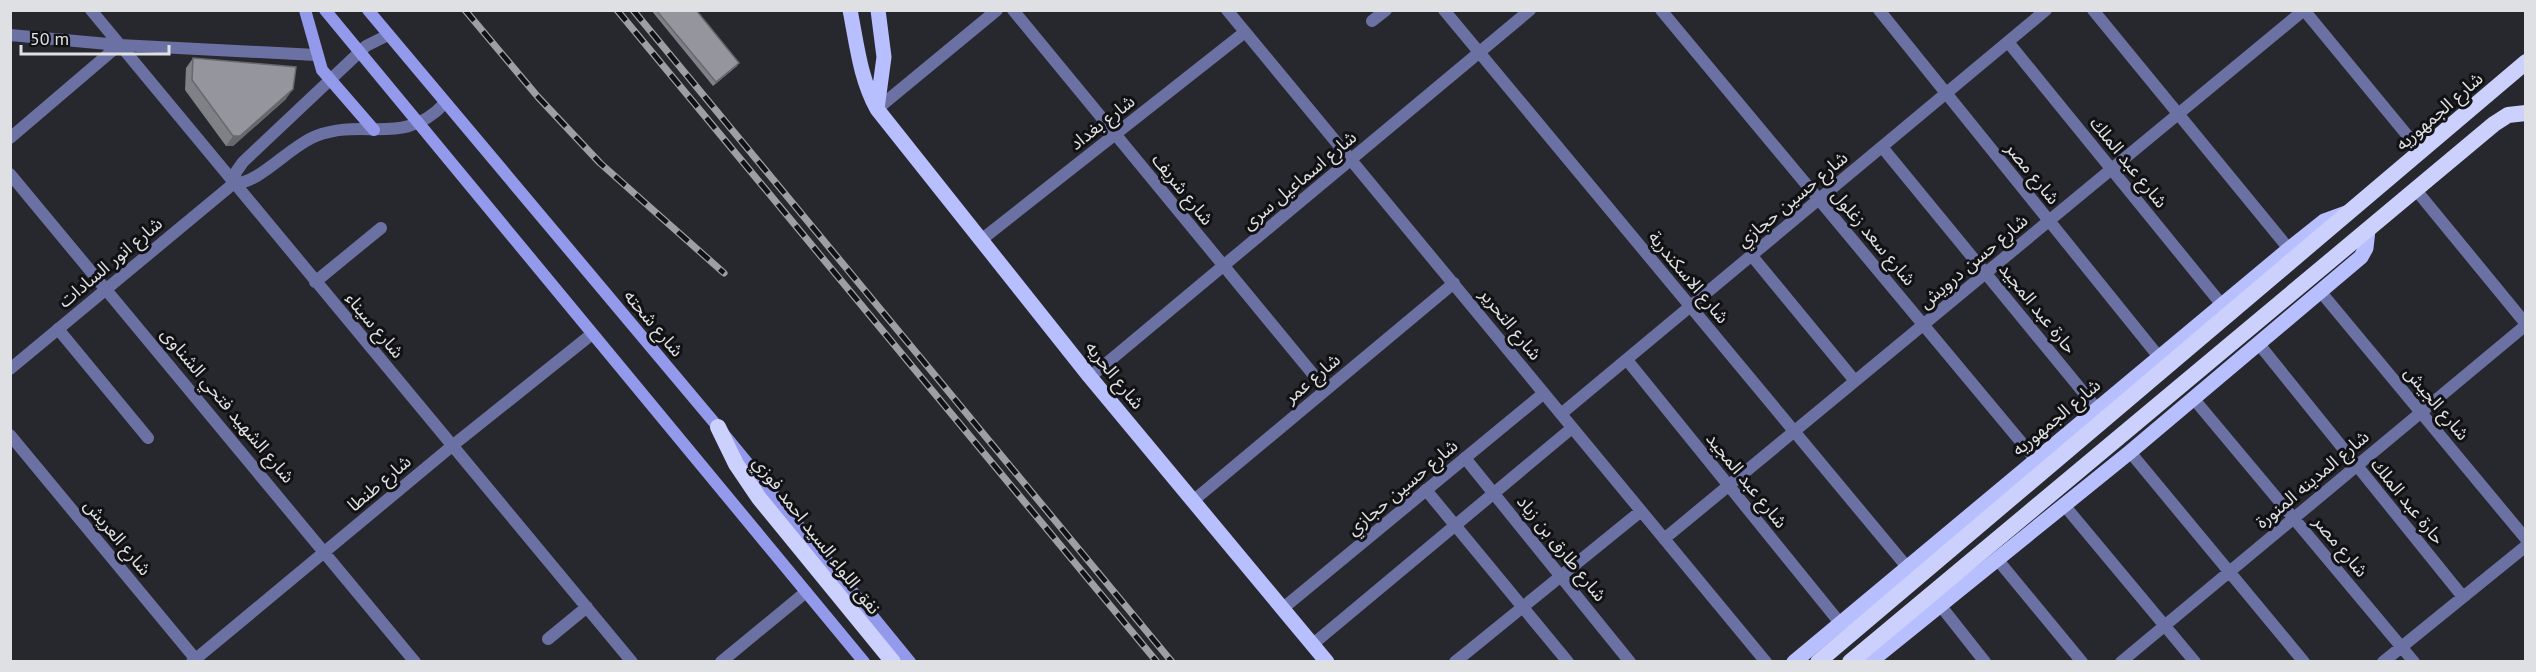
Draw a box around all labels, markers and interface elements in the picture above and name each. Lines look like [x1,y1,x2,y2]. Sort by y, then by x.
scale bar [21,18,170,56]
text: 50 m [30,27,69,50]
street label: شارع الجمهوريه [2390,67,2489,158]
street label: شارع بغداد [1065,89,1141,157]
street label: شارع عبد الملك [2083,112,2173,214]
street label: شارع اسماعيل سرى [1237,125,1363,237]
street label: شارع مصر [1998,136,2065,211]
street label: شارع حسين حجازي [1732,146,1854,254]
street label: شارع شريف [1145,148,1219,231]
street label: شارع سعد زغلول [1825,184,1921,292]
street label: شارع حسن درويش [1914,209,2034,316]
street label: شارع انور السادات [53,212,169,315]
street label: شارع الاسكندرية [1641,226,1734,330]
street label: حارة عبد المجيد [1994,258,2082,358]
street label: شارع التحرير [1472,283,1547,367]
street label: شارع شحته [617,285,689,363]
street label: شارع سيناء [338,287,409,365]
street label: شارع الشهيد فتحي الشناوى [154,323,300,489]
street label: شارع الحريه [1078,336,1149,416]
street label: شارع عمر [1278,348,1347,411]
street label: شارع الجيش [2397,361,2475,447]
street label: شارع الجمهوريه [2007,373,2107,463]
street label: شارع المدينه المنورة [2251,425,2375,535]
street label: شارع عبد المجيد [1699,427,1793,534]
street label: شارع حسين حجازي [1342,434,1464,542]
street label: شارع طنطا [342,450,418,519]
street label: نفق اللواء السيد احمد فوزي [746,451,886,620]
street label: حارة عبد الملك [2366,453,2450,549]
street label: شارع طارق بن زياد [1510,490,1612,608]
street label: شارع العريش [77,494,157,582]
street label: شارع مصر [2306,510,2373,583]

